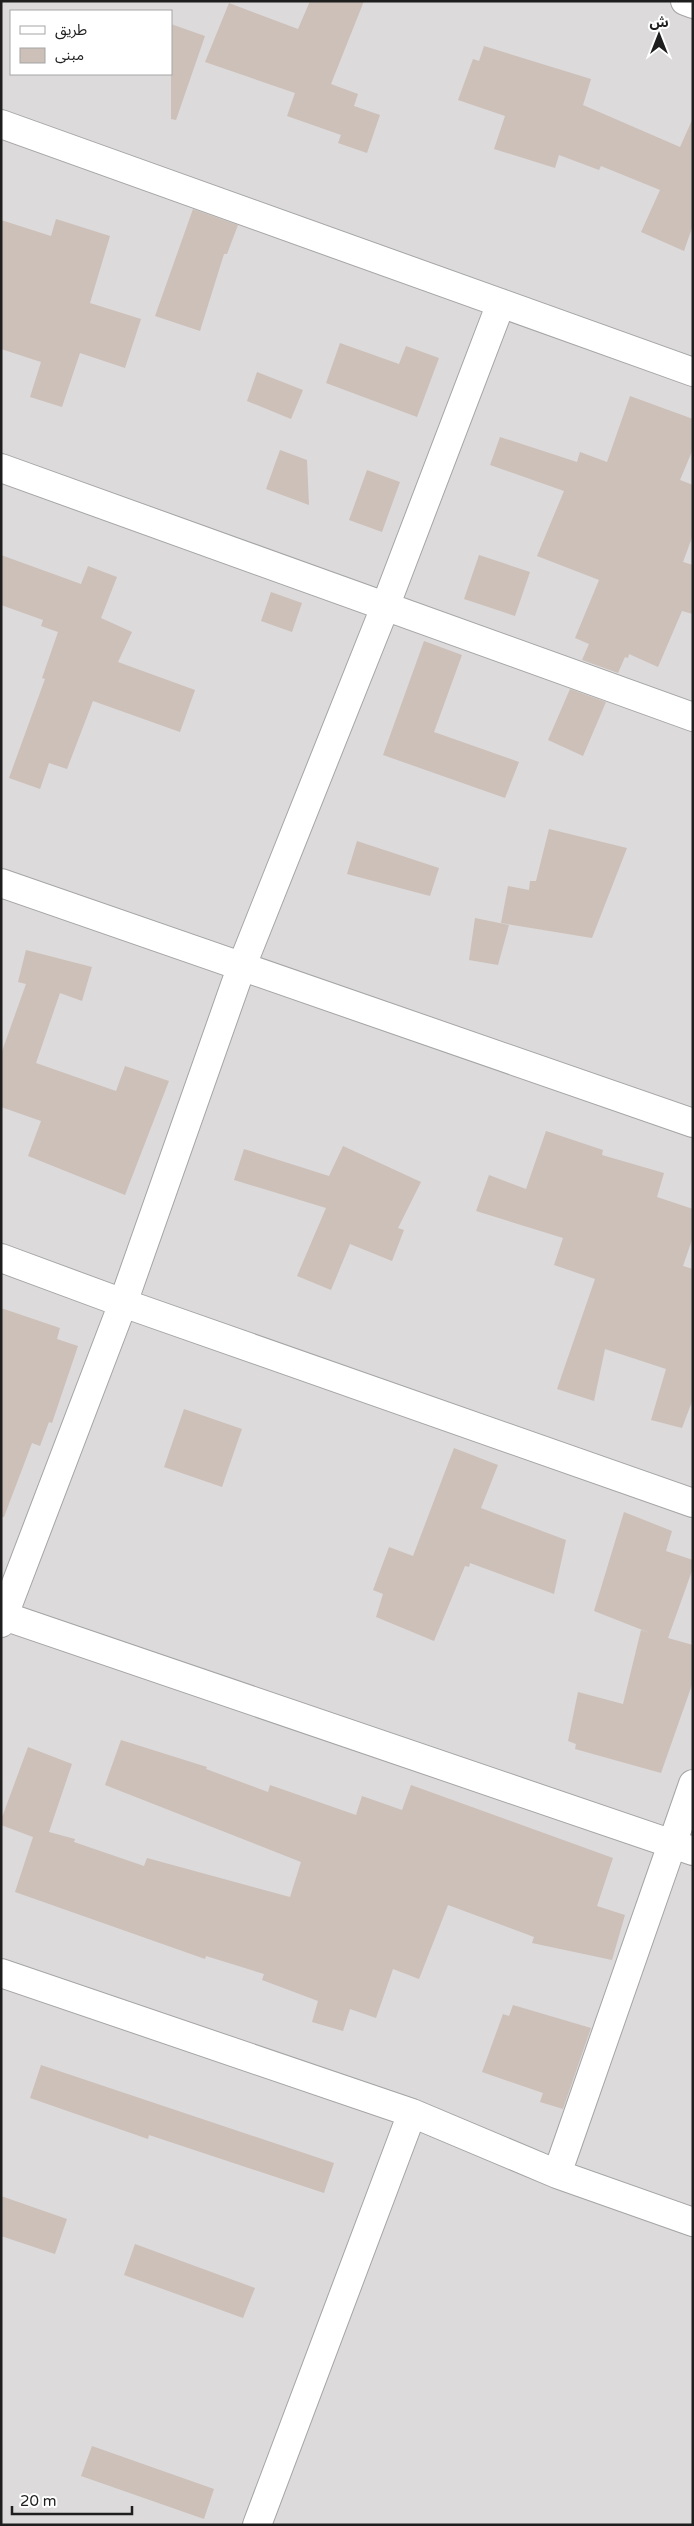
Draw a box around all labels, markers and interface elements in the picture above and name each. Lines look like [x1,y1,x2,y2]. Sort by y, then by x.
legend [10,10,172,75]
north arrow [634,10,684,60]
text: ش [649,14,669,31]
text: طريق [55,21,87,40]
text: مبنى [55,46,84,64]
scale bar [12,2484,132,2516]
text: 20 m [20,2492,57,2510]

